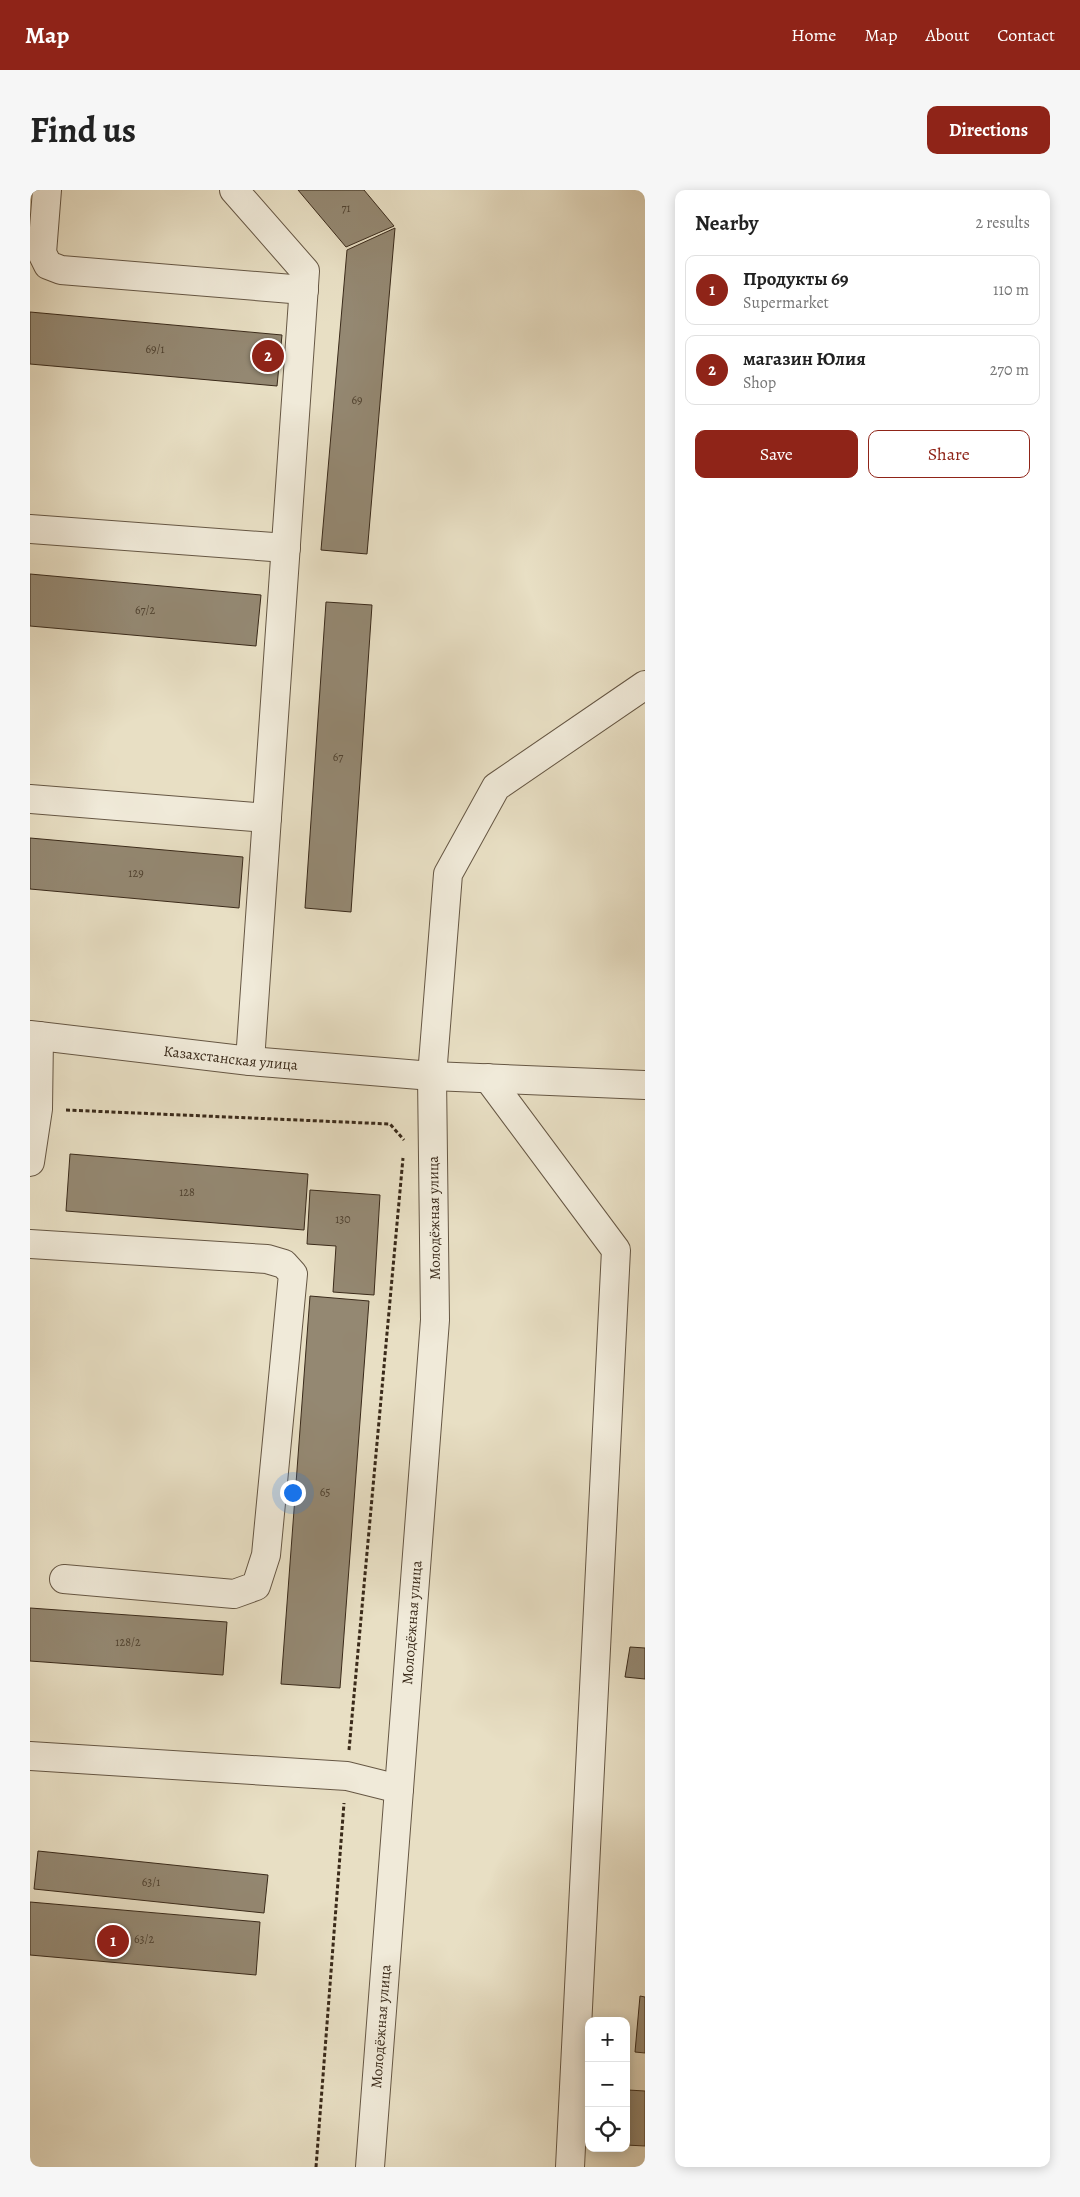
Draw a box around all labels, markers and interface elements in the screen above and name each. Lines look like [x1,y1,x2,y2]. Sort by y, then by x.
text: Map [25,19,69,51]
text: Home [791,23,836,47]
text: Map [864,23,897,47]
text: About [925,23,969,47]
text: Contact [997,23,1055,47]
text: Find us [30,106,136,154]
button: Directions [927,106,1050,154]
house number: 71 [341,200,351,216]
text: Nearby [695,209,758,237]
text: 2 results [975,212,1030,234]
text: Продукты 69 [743,266,849,292]
text: 1 [709,279,715,301]
text: 110 m [993,279,1029,301]
text: Supermarket [743,292,829,314]
pin: 2 [252,337,284,375]
house number: 69/1 [145,341,165,357]
text: магазин Юлия [743,346,866,372]
text: 2 [708,359,716,381]
text: 270 m [990,359,1029,381]
text: Shop [743,372,776,394]
house number: 69 [351,392,363,408]
button: Save [695,430,858,478]
button: Share [868,430,1030,478]
house number: 67/2 [135,602,155,618]
house number: 67 [333,749,344,765]
house number: 129 [128,865,144,881]
street label: Казахстанская улица [162,1041,299,1075]
street label: Молодёжная улица [423,1156,445,1280]
house number: 128 [179,1184,195,1200]
house number: 130 [335,1211,351,1227]
your location [280,1480,306,1506]
house number: 65 [320,1484,330,1500]
street label: Молодёжная улица [397,1560,427,1685]
house number: 128/2 [115,1634,141,1650]
house number: 63/1 [142,1874,160,1890]
pin: 1 [97,1922,129,1960]
house number: 63/2 [134,1931,154,1947]
street label: Молодёжная улица [366,1964,396,2089]
map controls [585,2017,630,2152]
button: + [585,2017,630,2062]
button: − [585,2062,630,2107]
button: locate [585,2107,630,2152]

